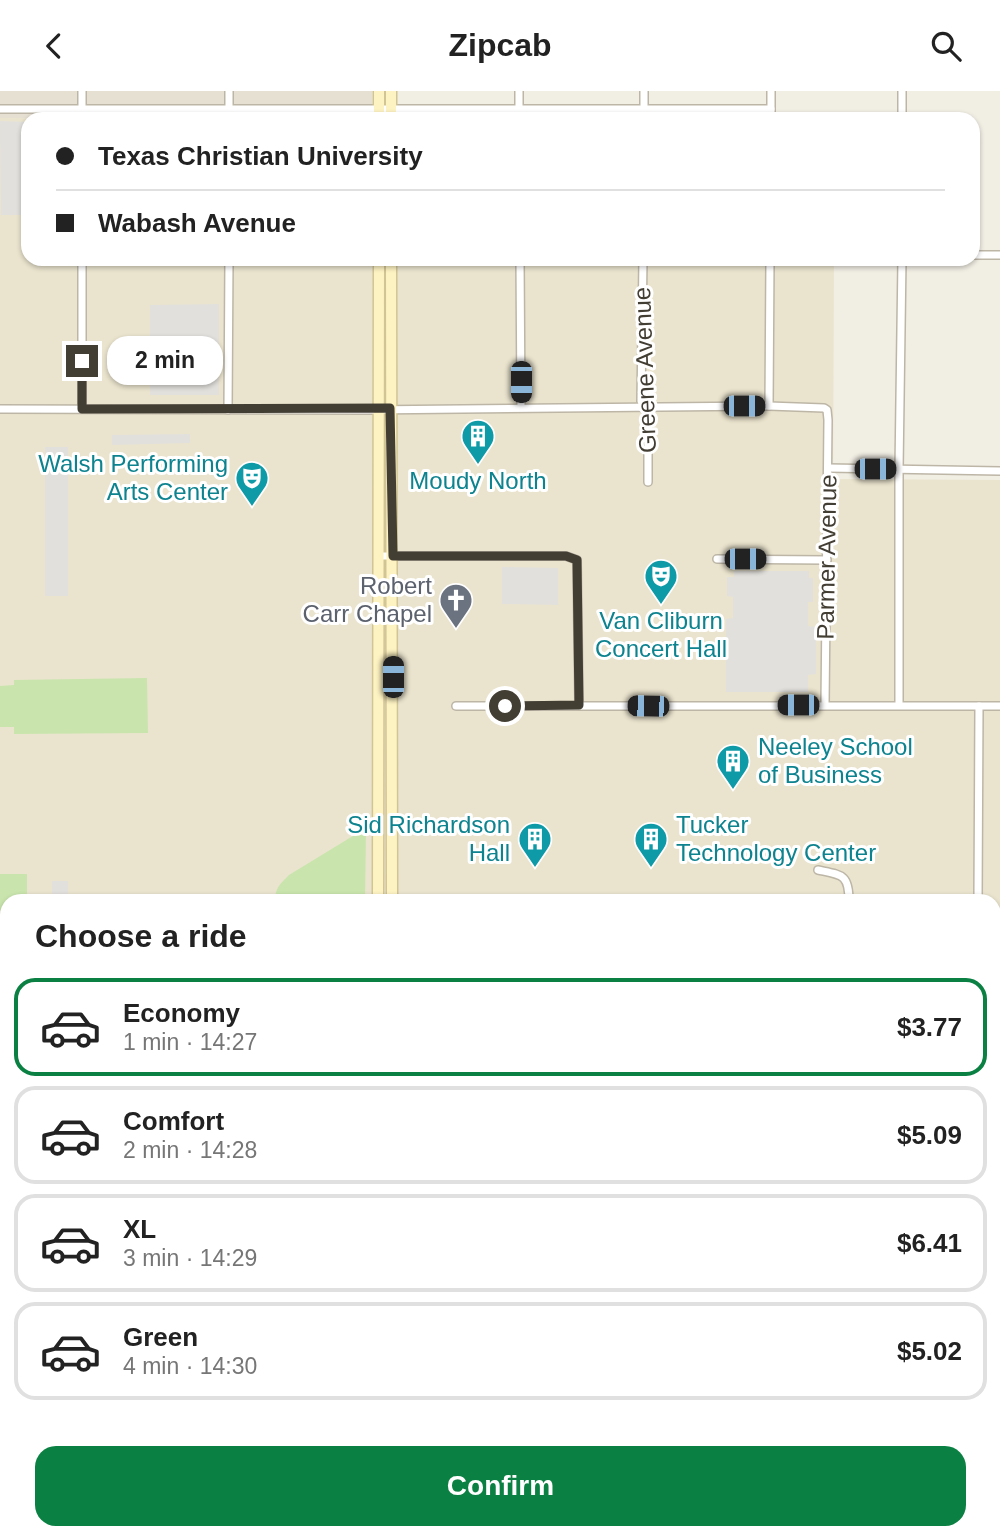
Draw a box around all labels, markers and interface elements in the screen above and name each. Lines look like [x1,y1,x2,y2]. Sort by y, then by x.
icon: back [35,27,73,65]
text: Zipcab [448,27,552,63]
icon: search [927,27,965,65]
text: Texas Christian University [98,141,423,171]
text: Wabash Avenue [98,208,296,238]
street label: Greene Avenue [628,286,661,454]
callout: 2 min [106,337,222,385]
route end [66,345,98,377]
text: 2 min [135,347,195,373]
car [511,361,532,403]
car [724,396,766,417]
building icon: Moudy North [459,417,497,466]
place label: Walsh Performing Arts Center [38,450,228,505]
theatre icon: Walsh Performing Arts Center [233,459,271,508]
car [855,459,897,480]
place label: Moudy North [409,467,547,494]
street label: Parmer Avenue [812,474,841,640]
car [725,549,767,570]
theatre icon: Van Cliburn Concert Hall [642,557,680,606]
place label: Robert Carr Chapel [303,572,432,627]
church icon: Robert Carr Chapel [437,581,475,630]
place label: Van Cliburn Concert Hall [595,607,727,662]
car [383,656,404,698]
route start [489,690,521,722]
car [627,695,670,717]
car [778,695,820,716]
place label: Neeley School of Business [758,733,913,788]
building icon: Neeley School of Business [714,742,752,791]
place label: Sid Richardson Hall [347,811,510,866]
place label: Tucker Technology Center [676,811,876,866]
building icon: Sid Richardson Hall [516,820,554,869]
building icon: Tucker Technology Center [632,820,670,869]
text: Choose a ride [35,918,247,954]
icon: car [39,996,102,1059]
text: Economy [123,998,240,1028]
text: $3.77 [897,1012,962,1042]
text: 1 min · 14:27 [123,1029,257,1055]
icon: car [39,1104,102,1167]
text: Comfort [123,1106,224,1136]
text: $5.09 [897,1120,962,1150]
text: 2 min · 14:28 [123,1137,257,1163]
icon: car [39,1212,102,1275]
text: XL [123,1214,156,1244]
text: $6.41 [897,1228,962,1258]
text: 3 min · 14:29 [123,1245,257,1271]
icon: car [39,1320,102,1383]
text: Green [123,1322,198,1352]
text: $5.02 [897,1336,962,1366]
text: 4 min · 14:30 [123,1353,257,1379]
button: Confirm [35,1446,966,1526]

